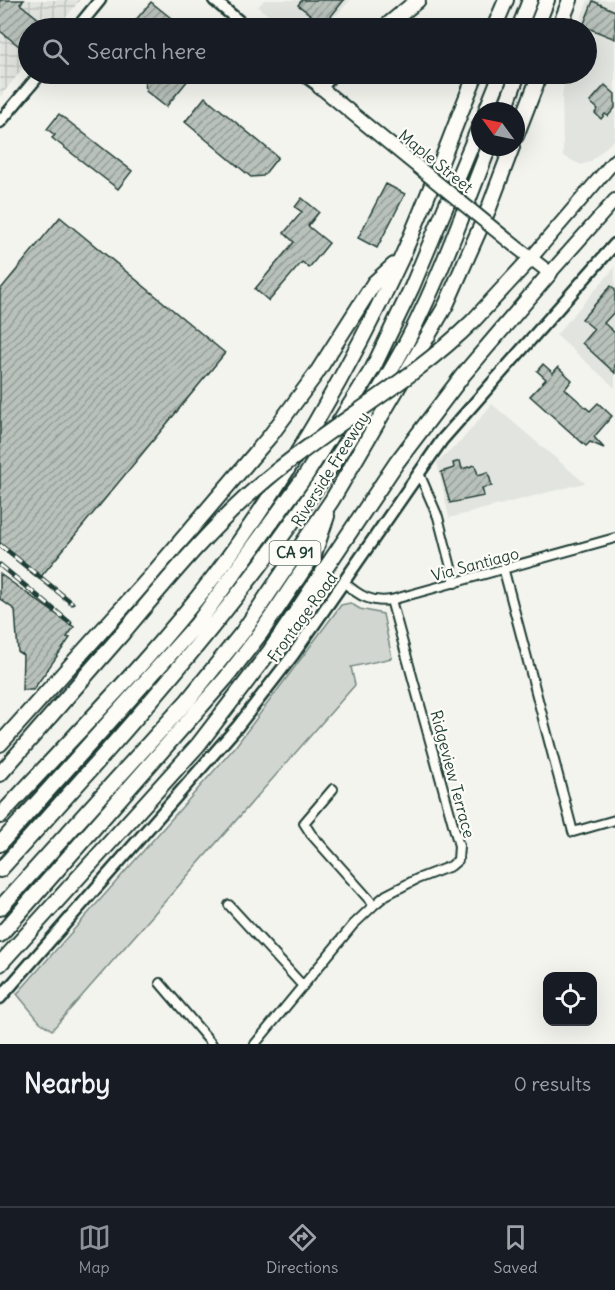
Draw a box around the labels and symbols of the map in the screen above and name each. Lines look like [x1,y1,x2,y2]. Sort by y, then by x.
north arrow [471,102,525,156]
street label: Maple Street [395,125,478,197]
street label: Riverside Freeway [287,408,373,530]
road number: CA 91 [270,541,320,565]
street label: Via Santiago [429,543,521,585]
street label: Frontage Road [263,568,341,666]
street label: Ridgeview Terrace [426,708,480,840]

